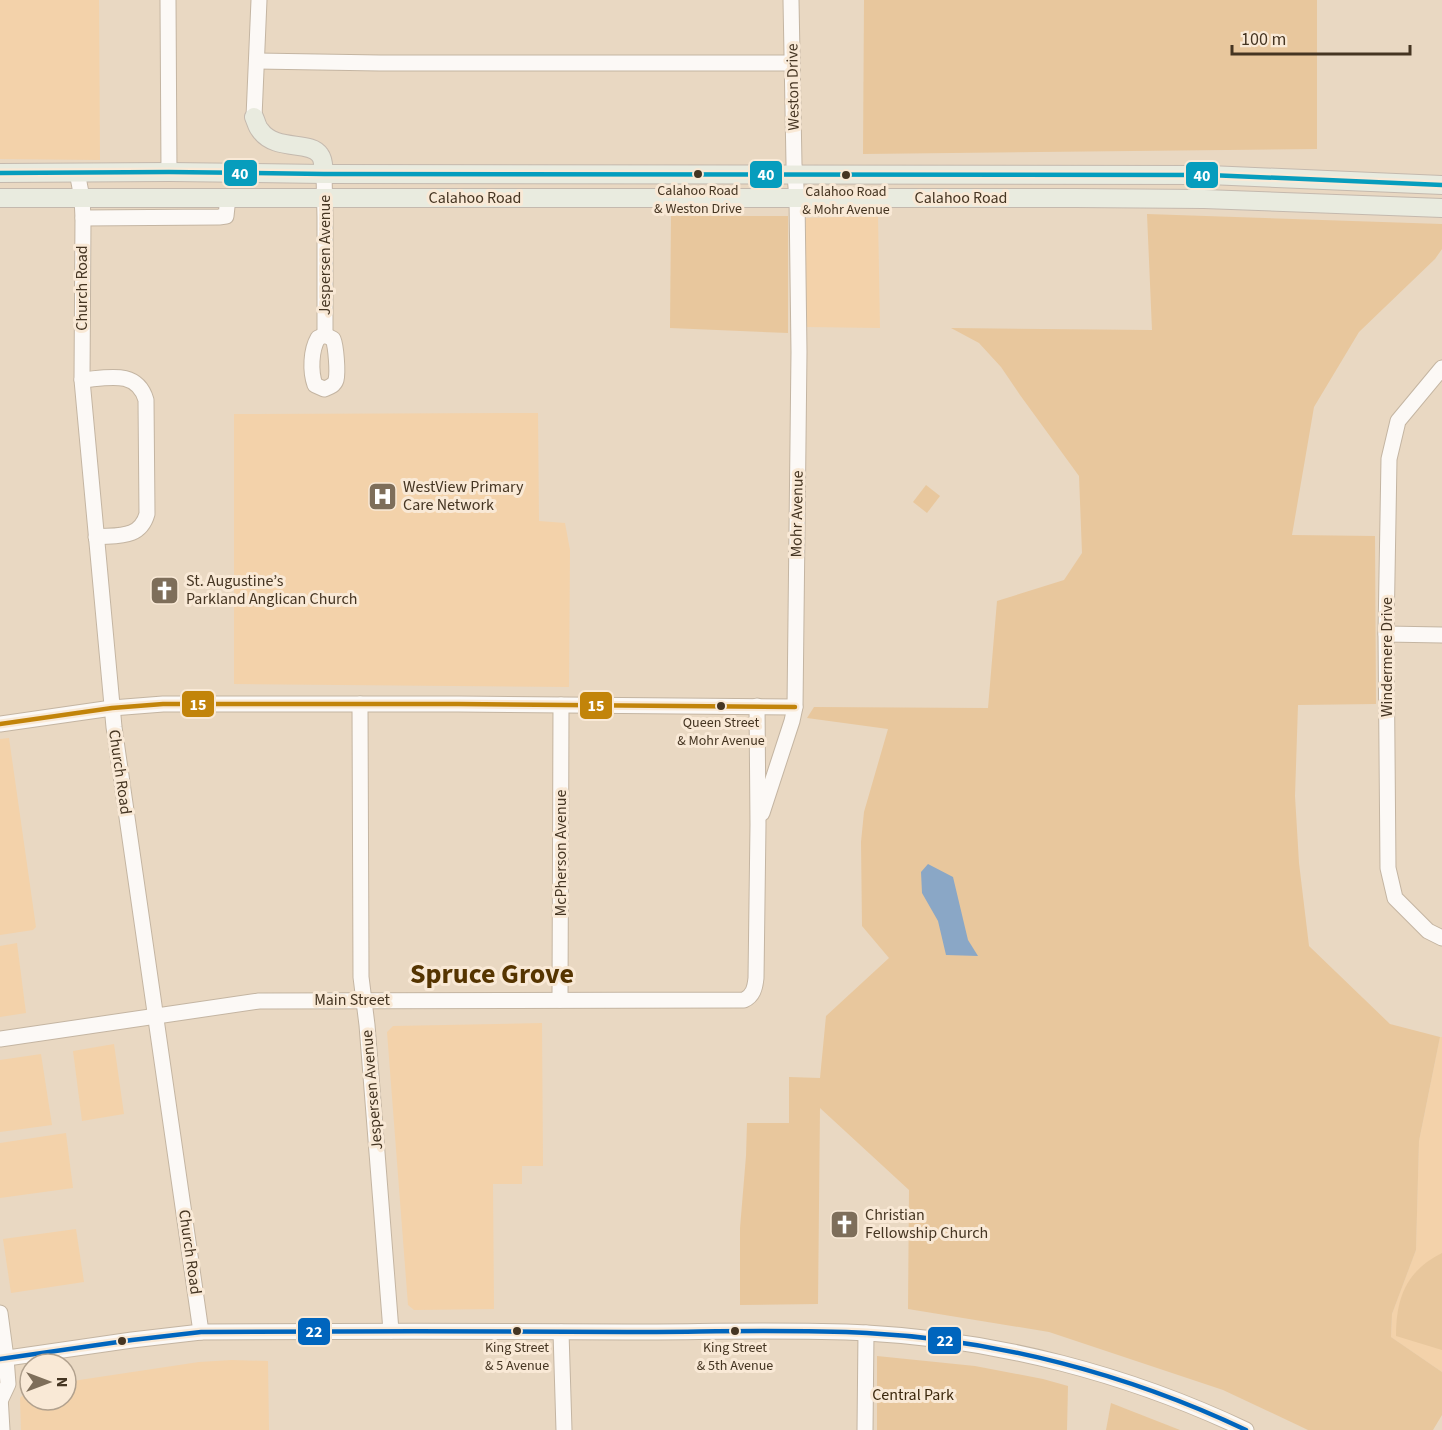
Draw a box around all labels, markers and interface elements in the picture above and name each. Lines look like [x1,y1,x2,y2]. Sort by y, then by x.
scale bar [1232,18,1410,56]
text: 100 m [1241,27,1286,52]
street label: Weston Drive [781,43,805,131]
line badge: 40 [223,159,258,187]
line badge: 40 [749,160,783,189]
line badge: 40 [1185,161,1219,189]
text: 40 [232,163,248,185]
text: 40 [758,164,774,186]
text: 40 [1194,165,1210,187]
marker: Calahoo Road & Weston Drive [692,168,704,180]
marker: Calahoo Road & Mohr Avenue [840,169,852,181]
place label: Calahoo Road & Weston Drive [654,181,742,219]
place label: Calahoo Road & Mohr Avenue [802,182,890,220]
street label: Calahoo Road [429,187,521,209]
street label: Calahoo Road [915,187,1007,209]
street label: Jespersen Avenue [314,195,336,315]
street label: Church Road [71,245,93,331]
street label: Mohr Avenue [785,470,809,558]
place label: WestView Primary Care Network [403,476,524,516]
hospital icon: WestView Primary Care Network [366,480,398,512]
place label: St. Augustine’s Parkland Anglican Church [186,570,358,610]
church icon: St. Augustine’s Parkland Anglican Church [149,574,181,606]
street label: Windermere Drive [1376,597,1398,717]
line badge: 15 [181,690,215,718]
line badge: 15 [579,691,613,720]
text: 15 [190,694,206,716]
text: 15 [588,695,604,717]
marker: Queen Street & Mohr Avenue [715,700,727,712]
place label: Queen Street & Mohr Avenue [677,713,765,751]
street label: Church Road [103,728,137,816]
street label: McPherson Avenue [550,790,572,916]
district label: Spruce Grove [410,954,574,994]
street label: Main Street [314,989,390,1011]
street label: Jespersen Avenue [356,1029,388,1151]
place label: Christian Fellowship Church [865,1204,988,1244]
street label: Church Road [173,1208,207,1296]
church icon: Christian Fellowship Church [828,1208,860,1240]
line badge: 22 [297,1317,331,1346]
text: 22 [306,1321,322,1343]
marker: King Street & 5 Avenue [511,1325,523,1337]
marker: King Street & 5th Avenue [729,1325,741,1337]
line badge: 22 [927,1326,962,1355]
text: 22 [937,1330,953,1352]
unlabelled marker [116,1335,128,1347]
place label: King Street & 5 Avenue [485,1338,549,1376]
place label: King Street & 5th Avenue [697,1338,773,1376]
north arrow [18,1352,78,1412]
text: N [51,1377,73,1387]
park label: Central Park [872,1384,954,1406]

